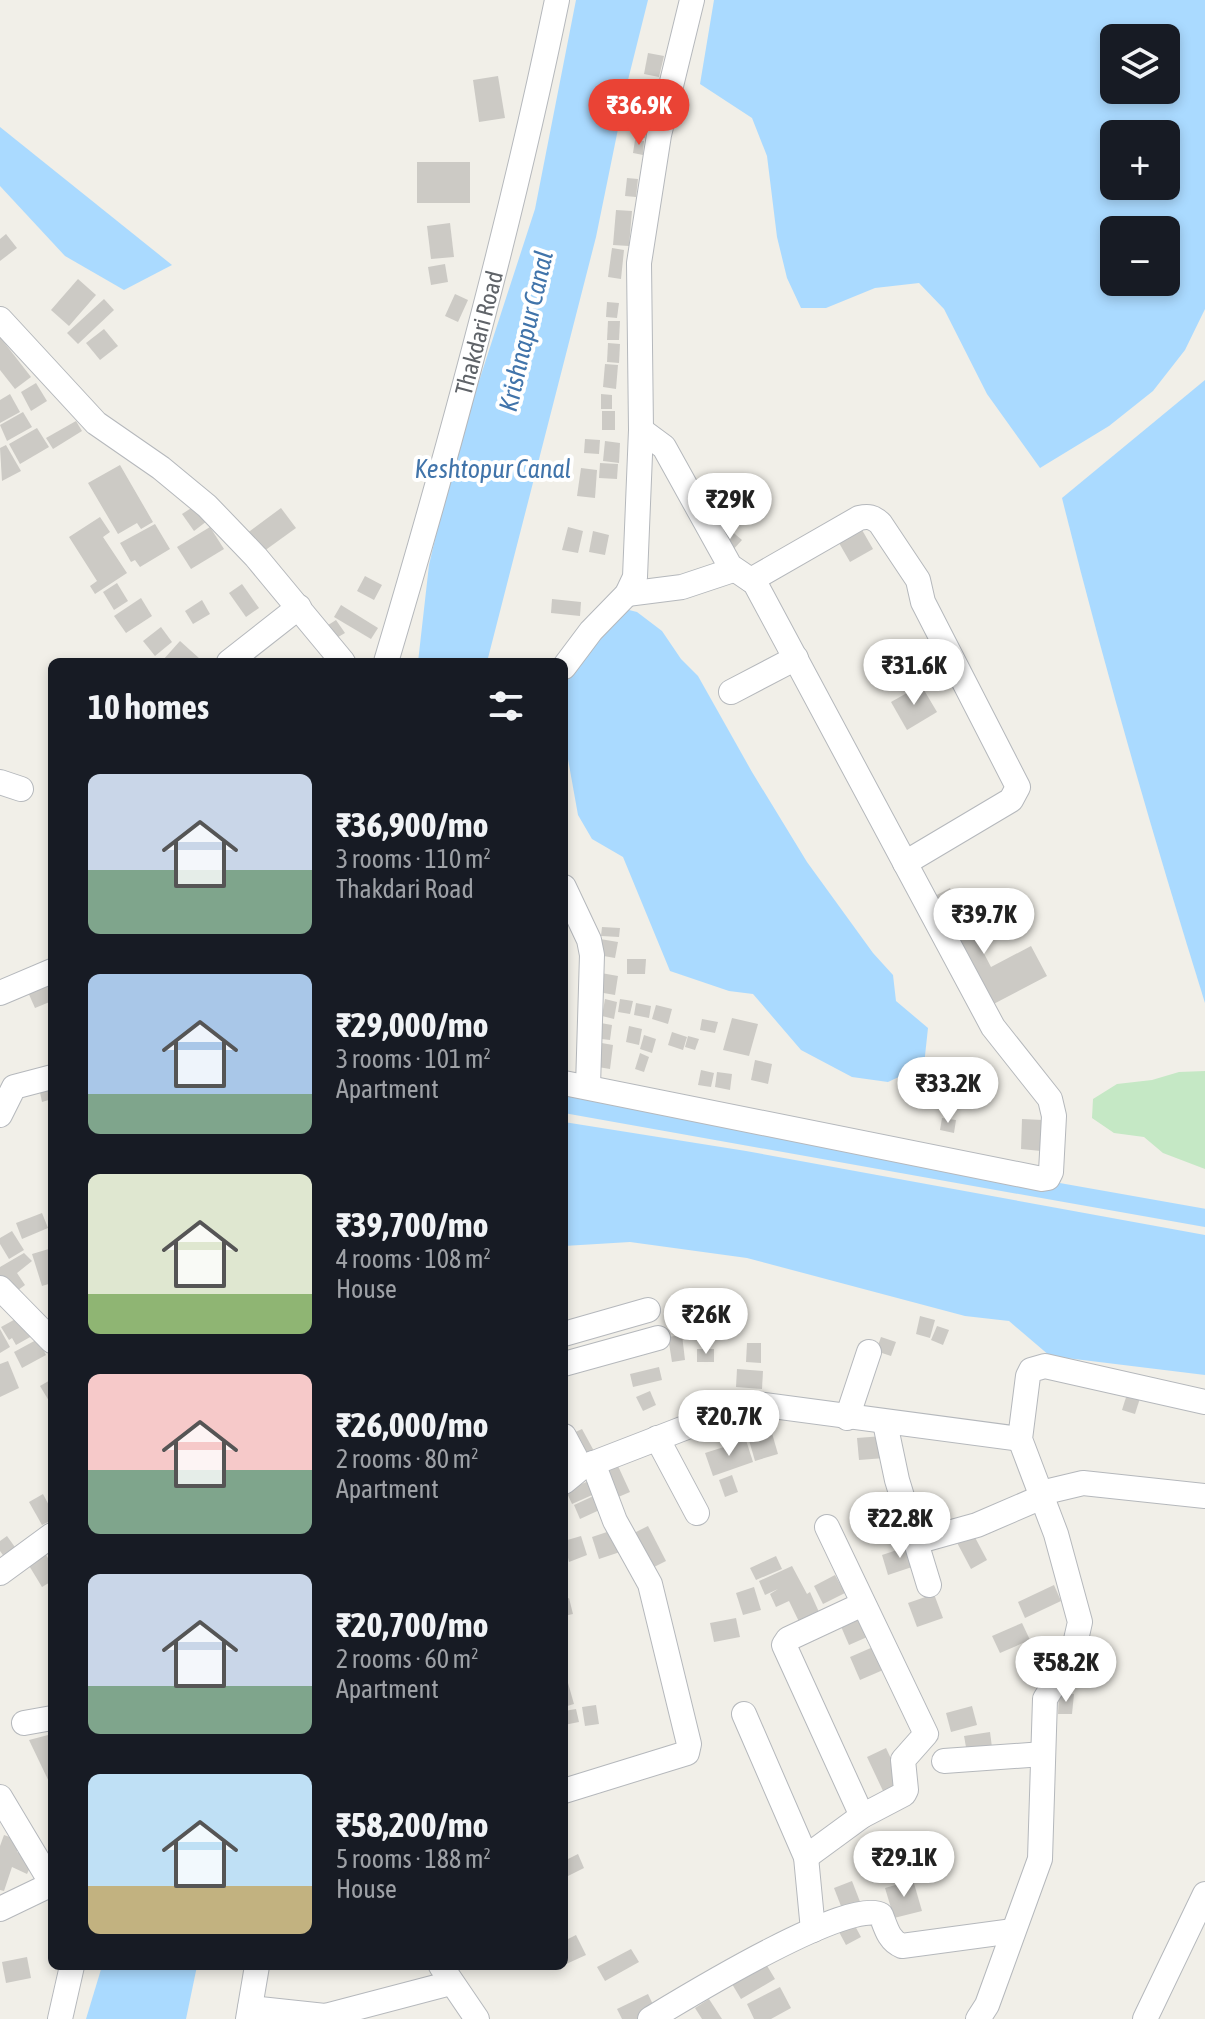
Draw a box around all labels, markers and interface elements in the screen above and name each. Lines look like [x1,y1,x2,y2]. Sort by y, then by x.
map controls [1100,24,1180,296]
button: layers [1100,24,1180,104]
pin: ₹36.9K [574,79,704,147]
text: ₹36.9K [606,90,672,120]
button: + [1100,120,1180,200]
button: − [1100,216,1180,296]
water label: Krishnapur Canal [493,248,559,414]
street label: Thakdari Road [449,268,508,398]
water label: Keshtopur Canal [415,454,571,484]
pin: ₹29K [683,473,777,541]
text: ₹29K [706,484,754,514]
pin: ₹31.6K [849,639,979,707]
text: ₹31.6K [881,650,947,680]
icon: filters [484,684,528,728]
text: 10 homes [88,687,209,726]
text: ₹36,900/mo [336,805,489,844]
icon: home [152,806,248,902]
text: 3 rooms · 110 m² [336,844,491,874]
text: Thakdari Road [336,874,474,904]
pin: ₹39.7K [919,888,1049,956]
text: ₹39.7K [951,899,1017,929]
text: ₹29,000/mo [336,1005,489,1044]
icon: home [152,1006,248,1102]
text: 3 rooms · 101 m² [336,1044,491,1074]
pin: ₹33.2K [883,1057,1013,1125]
text: ₹33.2K [915,1068,981,1098]
text: Apartment [336,1074,439,1104]
text: ₹39,700/mo [336,1205,489,1244]
icon: home [152,1206,248,1302]
text: 4 rooms · 108 m² [336,1244,491,1274]
text: House [336,1274,397,1304]
pin: ₹26K [659,1288,753,1356]
text: ₹26K [682,1299,730,1329]
pin: ₹20.7K [664,1390,794,1458]
text: ₹20.7K [696,1401,762,1431]
text: ₹26,000/mo [336,1405,489,1444]
icon: home [152,1406,248,1502]
text: 2 rooms · 80 m² [336,1444,478,1474]
text: Apartment [336,1474,439,1504]
pin: ₹22.8K [835,1492,965,1560]
text: ₹22.8K [867,1503,933,1533]
text: ₹20,700/mo [336,1605,489,1644]
icon: home [152,1606,248,1702]
pin: ₹58.2K [1001,1636,1131,1704]
text: 2 rooms · 60 m² [336,1644,478,1674]
text: ₹58.2K [1033,1647,1099,1677]
text: Apartment [336,1674,439,1704]
text: ₹58,200/mo [336,1805,489,1844]
icon: home [152,1806,248,1902]
pin: ₹29.1K [839,1831,969,1899]
text: ₹29.1K [871,1842,937,1872]
text: 5 rooms · 188 m² [336,1844,491,1874]
text: House [336,1874,397,1904]

